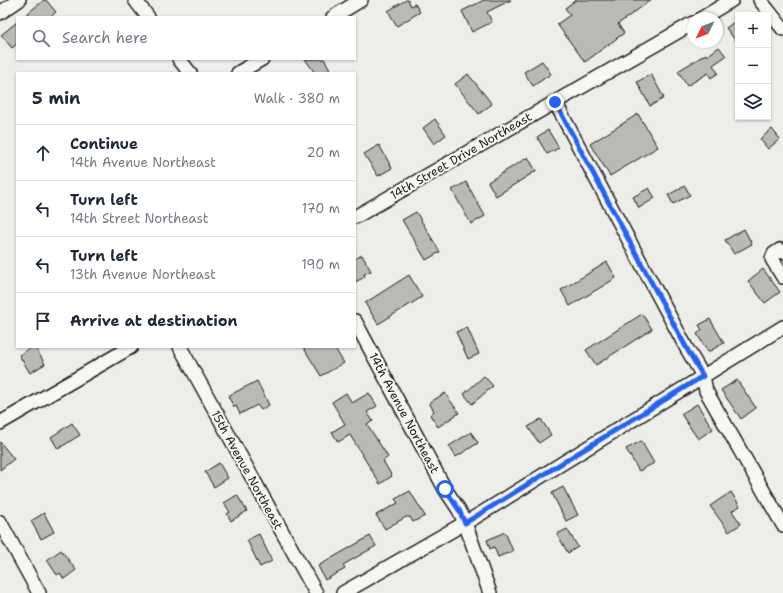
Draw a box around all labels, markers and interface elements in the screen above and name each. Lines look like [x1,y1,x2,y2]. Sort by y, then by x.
north arrow [687,12,723,48]
map controls [735,12,771,120]
button: + [735,12,771,48]
search box [16,16,356,60]
icon: search [30,27,52,49]
text: Search here [62,28,148,48]
button: − [735,48,771,84]
button: layers [735,84,771,120]
text: 5 min [32,87,80,109]
text: Walk · 380 m [254,90,340,107]
route end [546,93,564,111]
street label: 14th Street Drive Northeast [387,109,535,203]
text: Continue [70,134,138,154]
icon: ahead [32,142,54,164]
text: 20 m [307,144,340,161]
text: 14th Avenue Northeast [70,154,216,171]
text: Turn left [70,190,138,210]
icon: left [32,198,54,220]
text: 170 m [302,200,340,217]
text: 14th Street Northeast [70,210,208,227]
text: Turn left [70,246,138,266]
icon: left [32,254,54,276]
text: 190 m [301,256,340,273]
text: 13th Avenue Northeast [70,266,216,283]
icon: arrive [32,310,54,332]
text: Arrive at destination [70,311,238,331]
street label: 14th Avenue Northeast [365,350,443,476]
street label: 15th Avenue Northeast [207,407,287,533]
route start [436,480,454,498]

